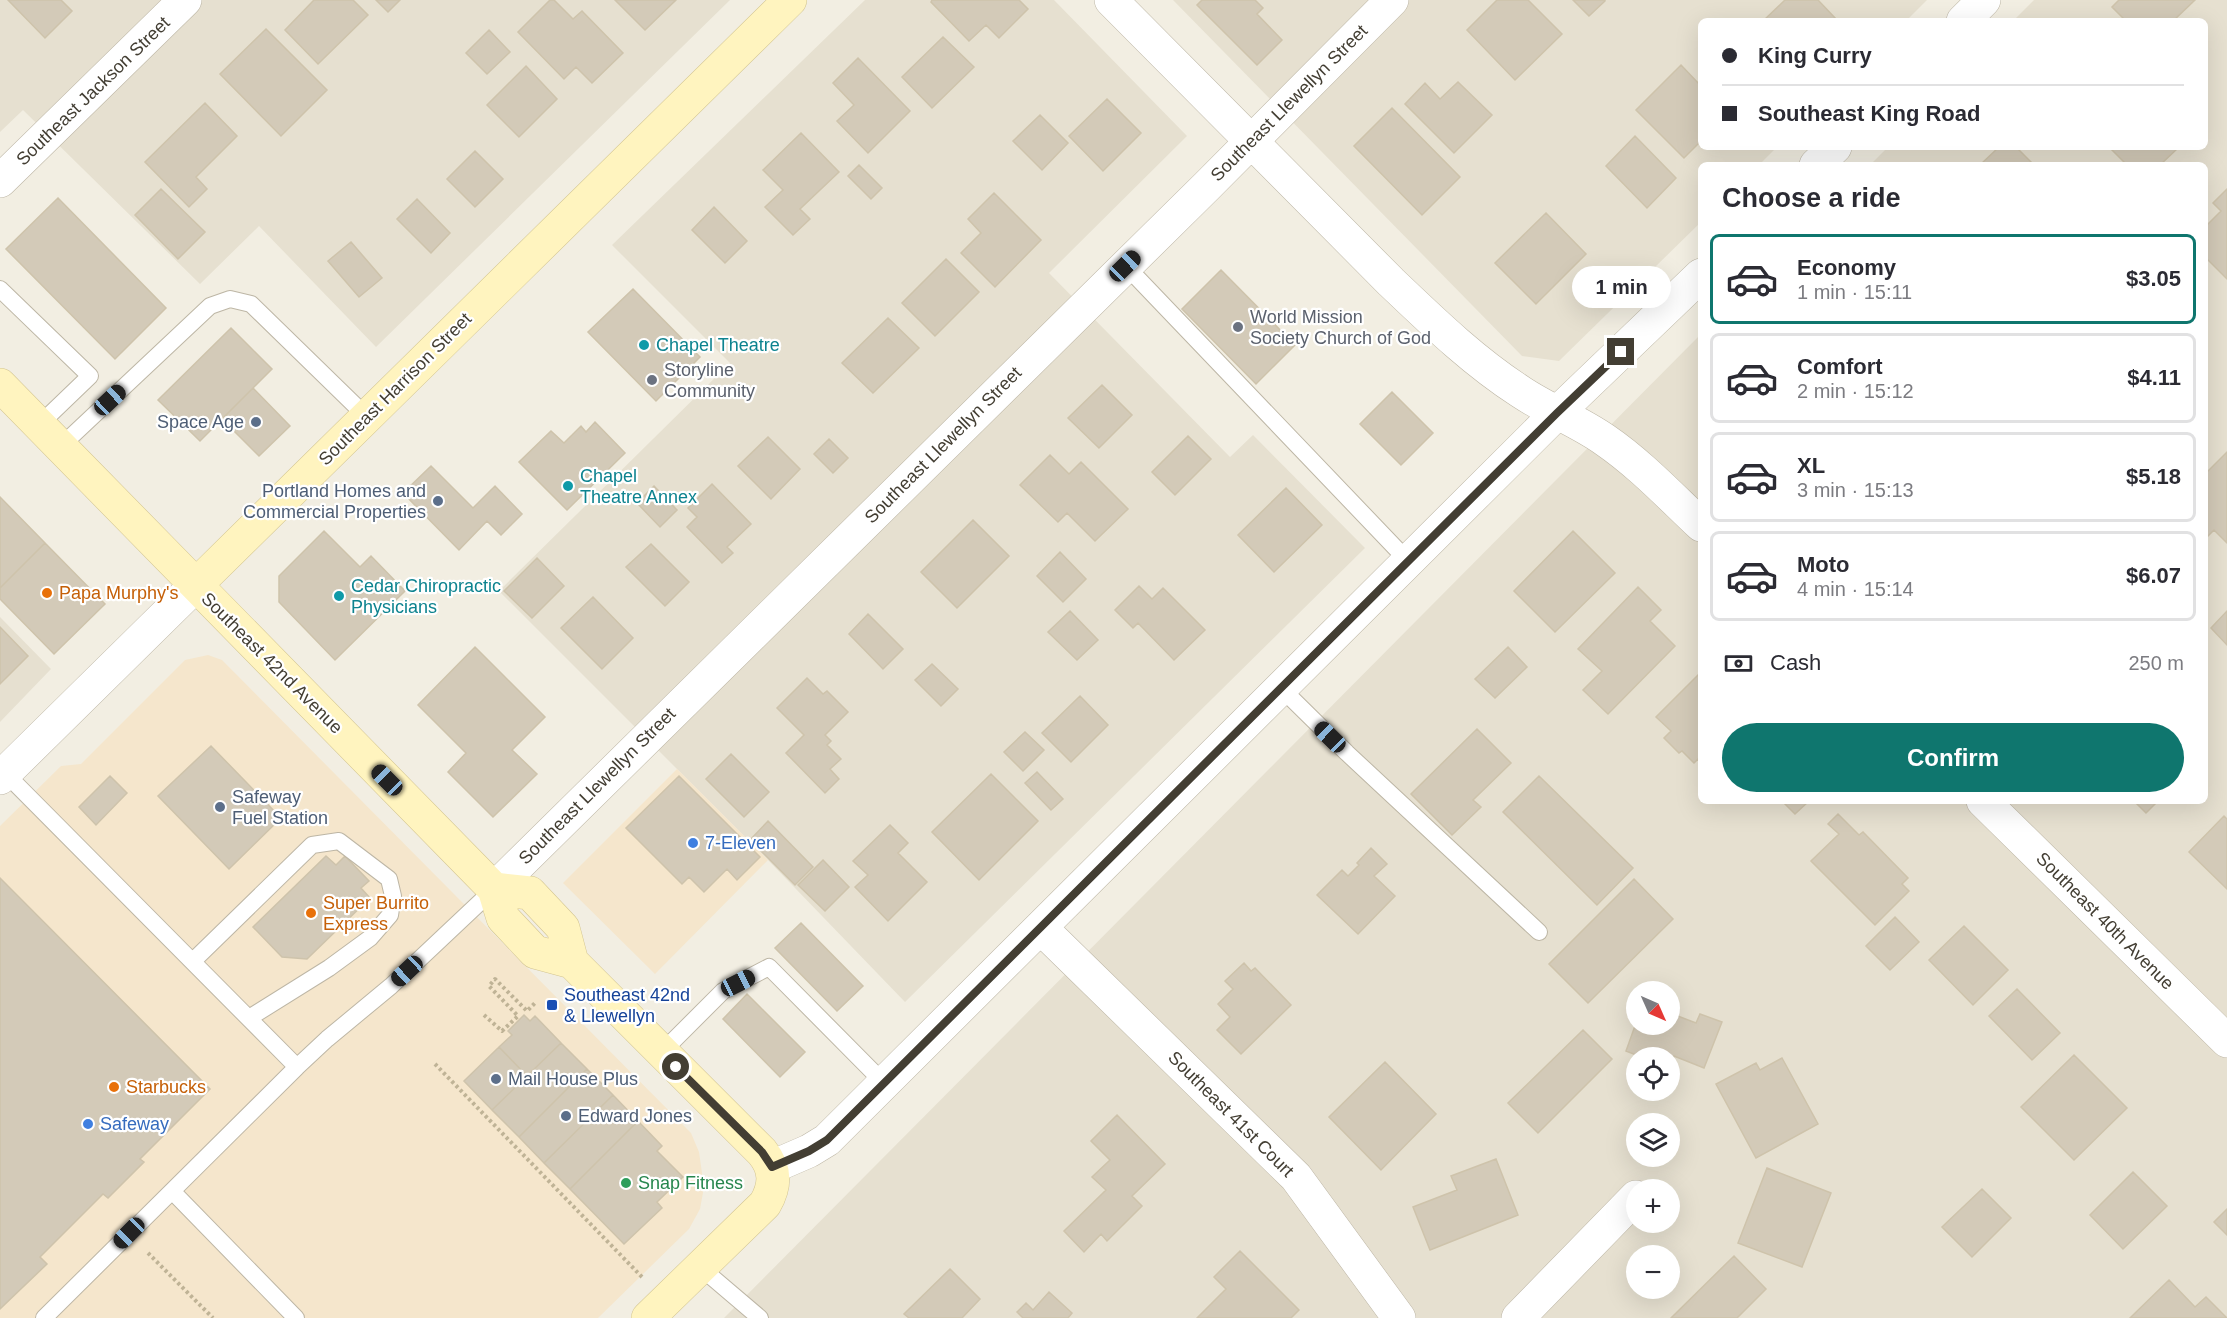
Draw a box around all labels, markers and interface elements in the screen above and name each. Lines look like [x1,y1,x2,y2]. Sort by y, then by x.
street label: Southeast Jackson Street [12,13,174,169]
street label: Southeast Llewellyn Street [1207,21,1371,185]
text: King Curry [1758,43,1872,68]
text: Southeast King Road [1758,101,1980,126]
text: Choose a ride [1722,183,1901,213]
car [1106,247,1144,285]
icon: car [1725,252,1779,306]
text: Economy [1797,255,1896,280]
callout: 1 min [1572,265,1670,307]
text: $3.05 [2126,266,2181,291]
text: 1 min [1595,276,1648,298]
text: 1 min · 15:11 [1797,281,1912,303]
place label: World Mission Society Church of God [1250,307,1431,348]
street label: Southeast Harrison Street [315,309,475,469]
marker: World Mission Society Church of God [1231,320,1245,334]
place label: Chapel Theatre [656,335,780,355]
marker: Chapel Theatre [637,338,651,352]
route end [1607,338,1634,365]
icon: car [1725,351,1779,405]
text: Comfort [1797,354,1883,379]
place label: Storyline Community [664,360,755,401]
street label: Southeast Llewellyn Street [861,363,1025,527]
text: $4.11 [2127,365,2181,390]
marker: Storyline Community [645,373,659,387]
text: 2 min · 15:12 [1797,380,1914,402]
car [91,381,129,419]
place label: Space Age [157,412,244,432]
marker: Space Age [249,415,263,429]
icon: car [1725,450,1779,504]
text: XL [1797,453,1825,478]
text: $5.18 [2126,464,2181,489]
place label: Chapel Theatre Annex [580,466,697,507]
marker: Chapel Theatre Annex [561,479,575,493]
text: 3 min · 15:13 [1797,479,1914,501]
place label: Portland Homes and Commercial Properties [243,481,426,522]
marker: Portland Homes and Commercial Properties [431,494,445,508]
icon: car [1725,549,1779,603]
text: Moto [1797,552,1850,577]
text: $6.07 [2126,563,2181,588]
place label: Cedar Chiropractic Physicians [351,576,501,617]
text: 4 min · 15:14 [1797,578,1914,600]
place label: Papa Murphy's [59,583,179,603]
marker: Papa Murphy's [40,586,54,600]
street label: Southeast 42nd Avenue [197,588,347,738]
marker: Cedar Chiropractic Physicians [332,589,346,603]
icon: cash [1722,647,1755,680]
text: Cash [1770,650,1821,675]
text: 250 m [2128,652,2184,674]
street label: Southeast Llewellyn Street [515,704,679,868]
car [1311,718,1349,756]
button: Confirm [1722,723,2184,792]
car [368,761,406,799]
place label: Safeway Fuel Station [232,787,328,828]
marker: Safeway Fuel Station [213,800,227,814]
place label: 7-Eleven [705,833,776,853]
marker: 7-Eleven [686,836,700,850]
street label: Southeast 40th Avenue [2032,848,2178,994]
place label: Super Burrito Express [323,893,429,934]
marker: Super Burrito Express [304,906,318,920]
car [388,952,426,990]
car [718,967,758,999]
north arrow [1626,981,1680,1035]
map controls [1626,981,1680,1299]
place label: Southeast 42nd & Llewellyn [564,985,690,1026]
marker: Southeast 42nd & Llewellyn [545,998,559,1012]
street label: Southeast 41st Court [1164,1047,1298,1181]
button: locate [1626,1047,1680,1101]
route start [662,1053,689,1080]
place label: Mail House Plus [508,1069,638,1089]
marker: Mail House Plus [489,1072,503,1086]
place label: Starbucks [126,1077,206,1097]
marker: Starbucks [107,1080,121,1094]
place label: Edward Jones [578,1106,692,1126]
marker: Edward Jones [559,1109,573,1123]
button: layers [1626,1113,1680,1167]
place label: Safeway [100,1114,169,1134]
marker: Safeway [81,1117,95,1131]
place label: Snap Fitness [638,1173,743,1193]
marker: Snap Fitness [619,1176,633,1190]
button: + [1626,1179,1680,1233]
car [110,1214,148,1252]
button: − [1626,1245,1680,1299]

